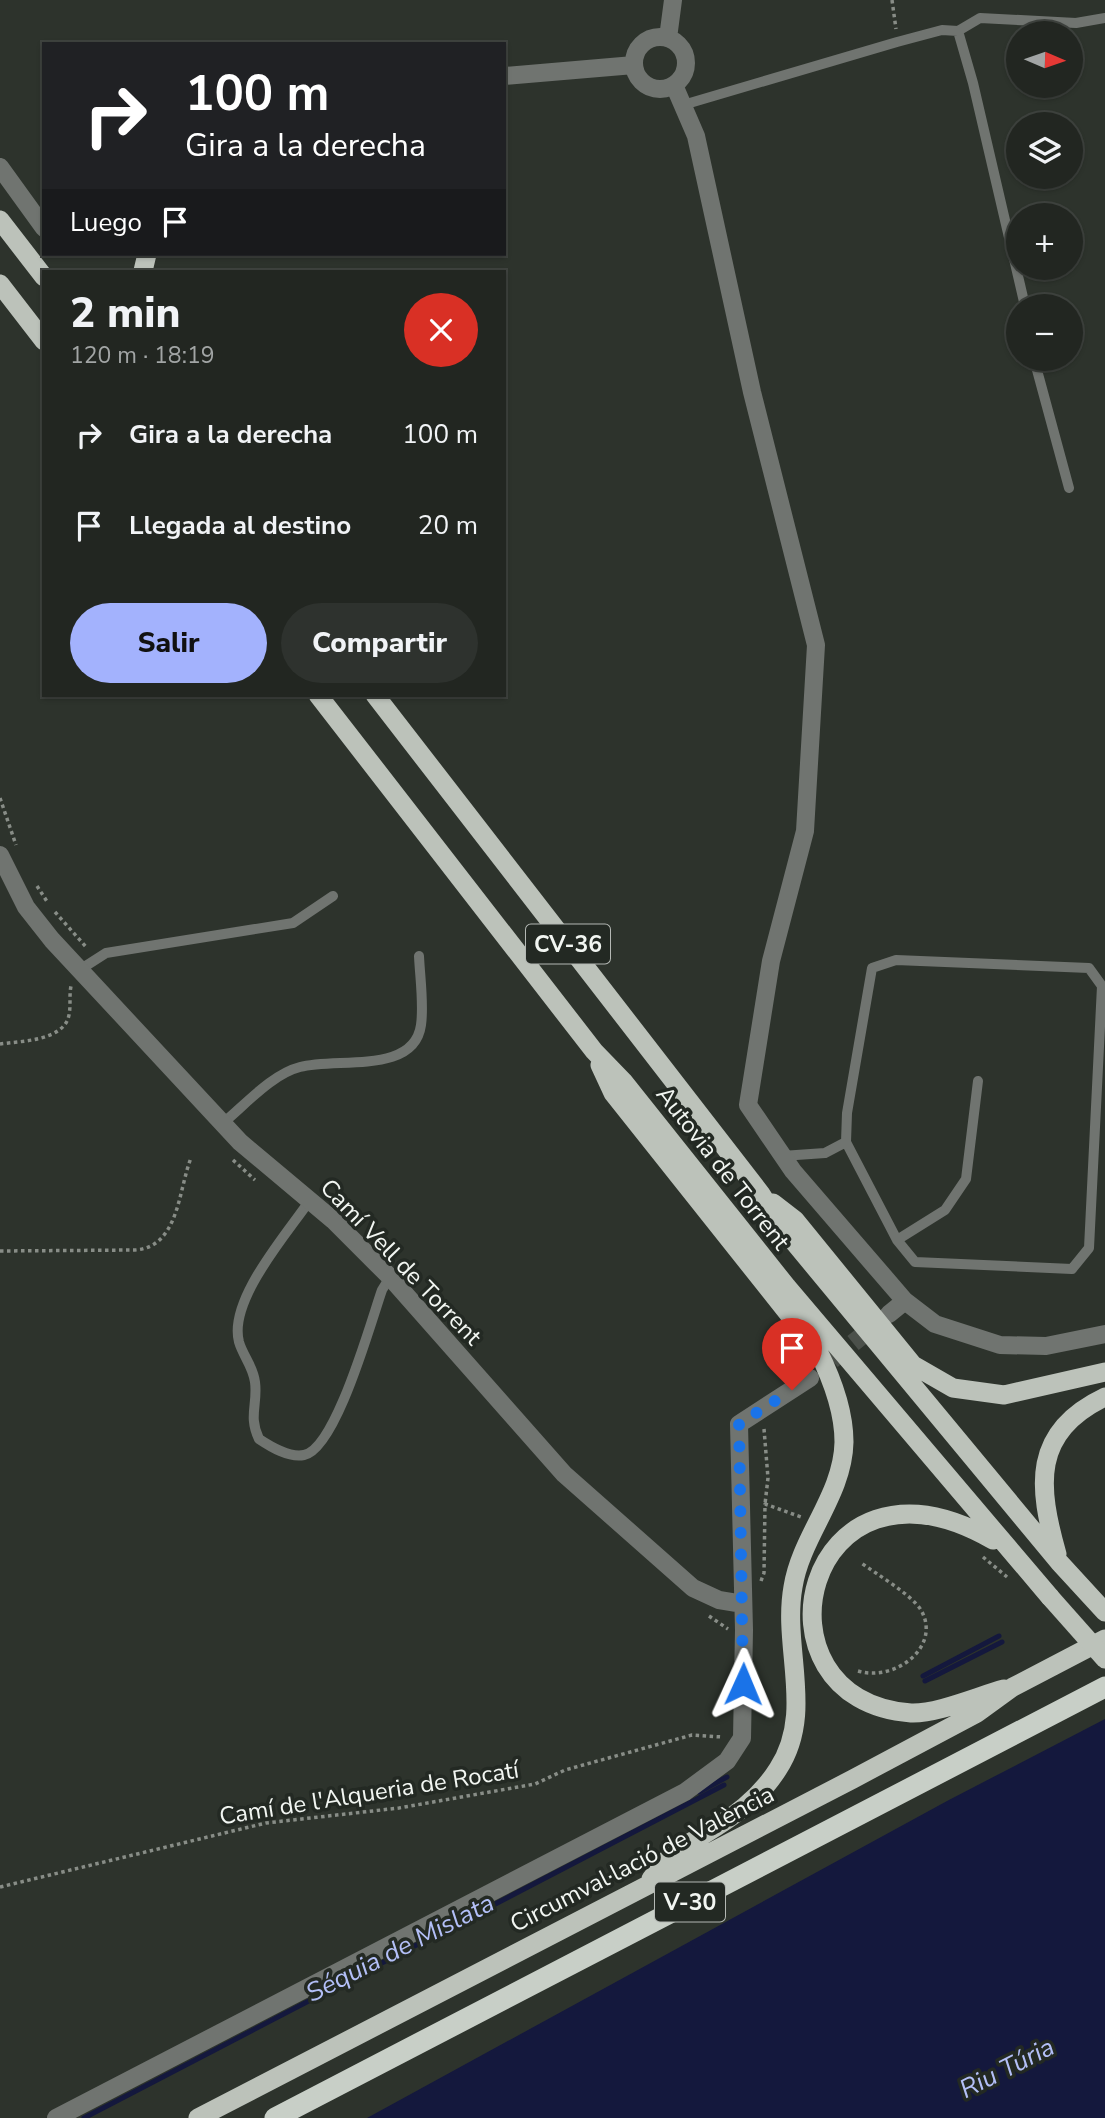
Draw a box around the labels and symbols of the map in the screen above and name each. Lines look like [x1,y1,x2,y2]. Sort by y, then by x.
north arrow [1006,21,1083,98]
road number: CV-36 [526,925,610,964]
street label: Autovia de Torrent [649,1079,798,1257]
street label: Camí Vell de Torrent [313,1172,489,1353]
pin [762,1318,822,1390]
position arrow [706,1647,780,1721]
street label: Camí de l'Alqueria de Rocatí [217,1753,522,1832]
street label: Circumval·lació de València [505,1778,779,1940]
road number: V-30 [655,1882,725,1922]
water label: Séquia de Mislata [300,1885,500,2011]
water label: Riu Túria [954,2029,1060,2107]

